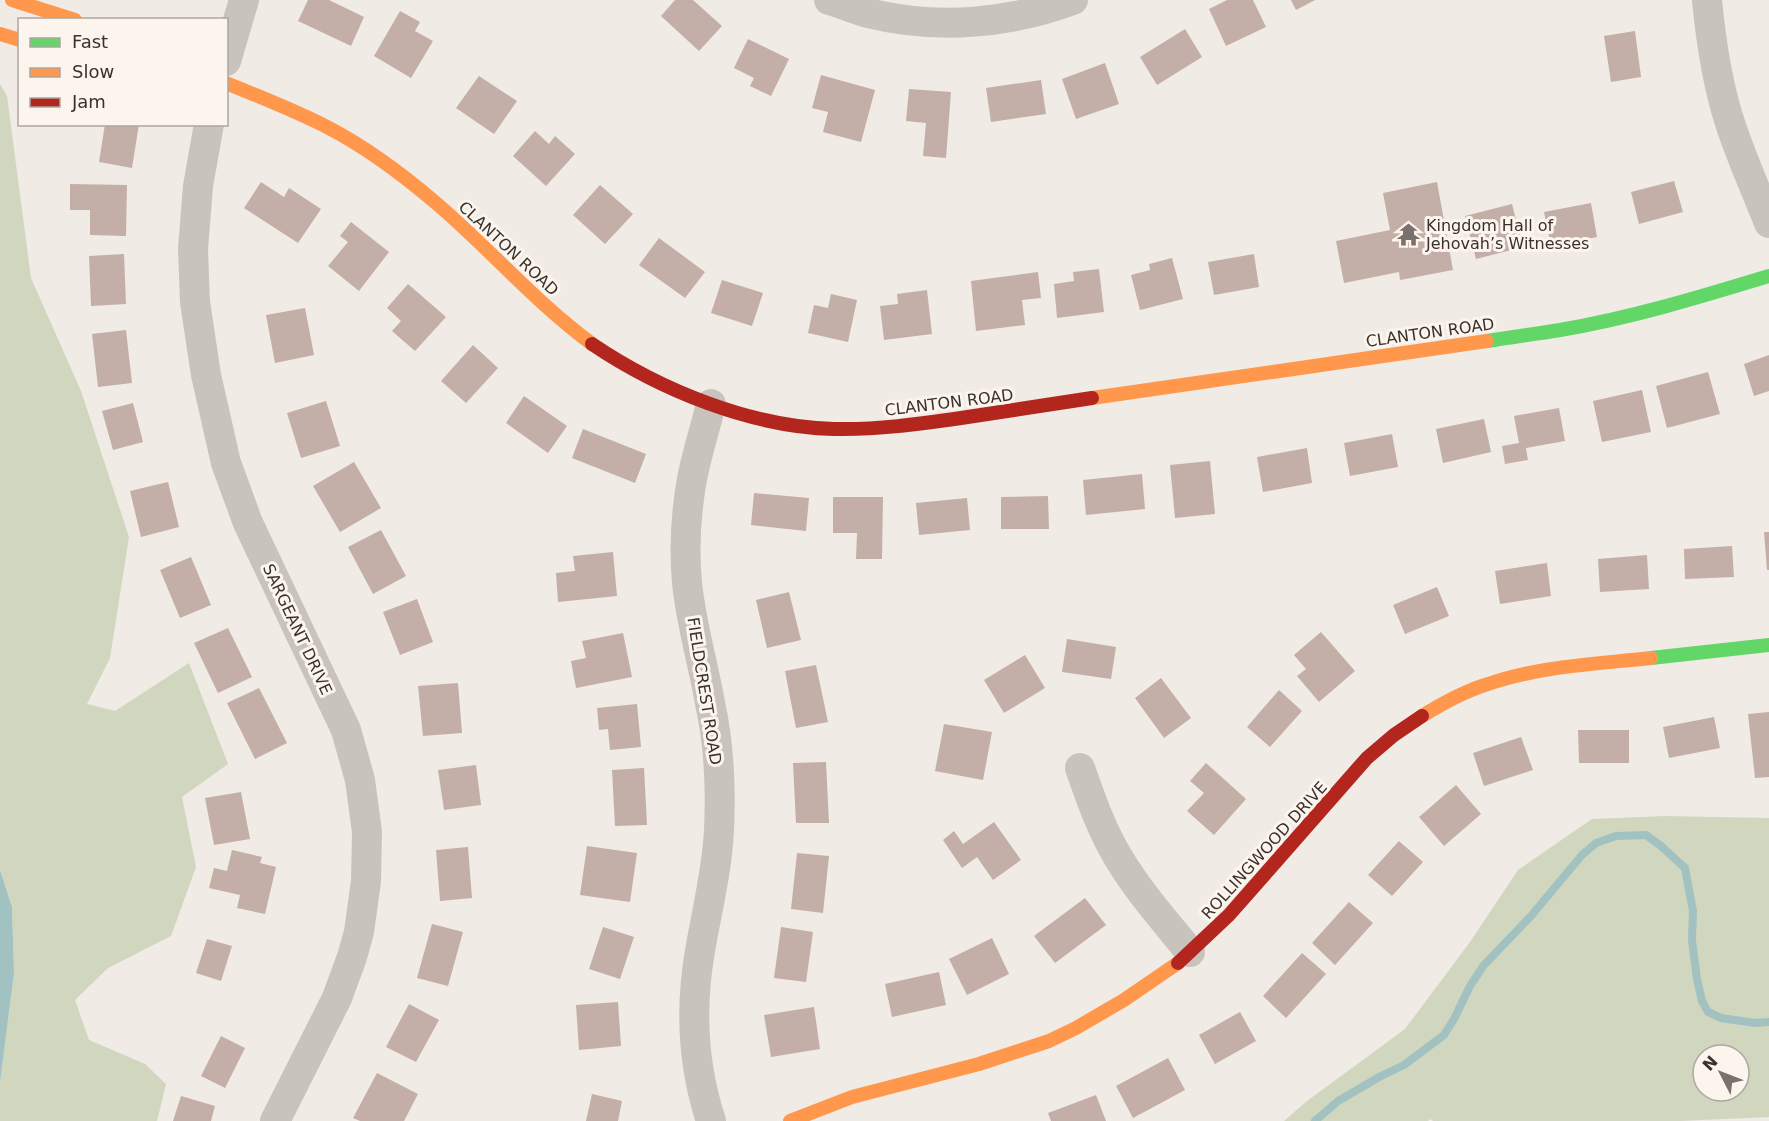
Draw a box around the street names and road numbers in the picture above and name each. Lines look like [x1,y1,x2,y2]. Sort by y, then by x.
street label: CLANTON ROAD [455,197,562,299]
street label: CLANTON ROAD [1365,314,1496,351]
street label: CLANTON ROAD [884,385,1014,420]
street label: SARGEANT DRIVE [259,561,336,698]
street label: FIELDCREST ROAD [683,616,726,766]
street label: ROLLINGWOOD DRIVE [1198,778,1331,923]

